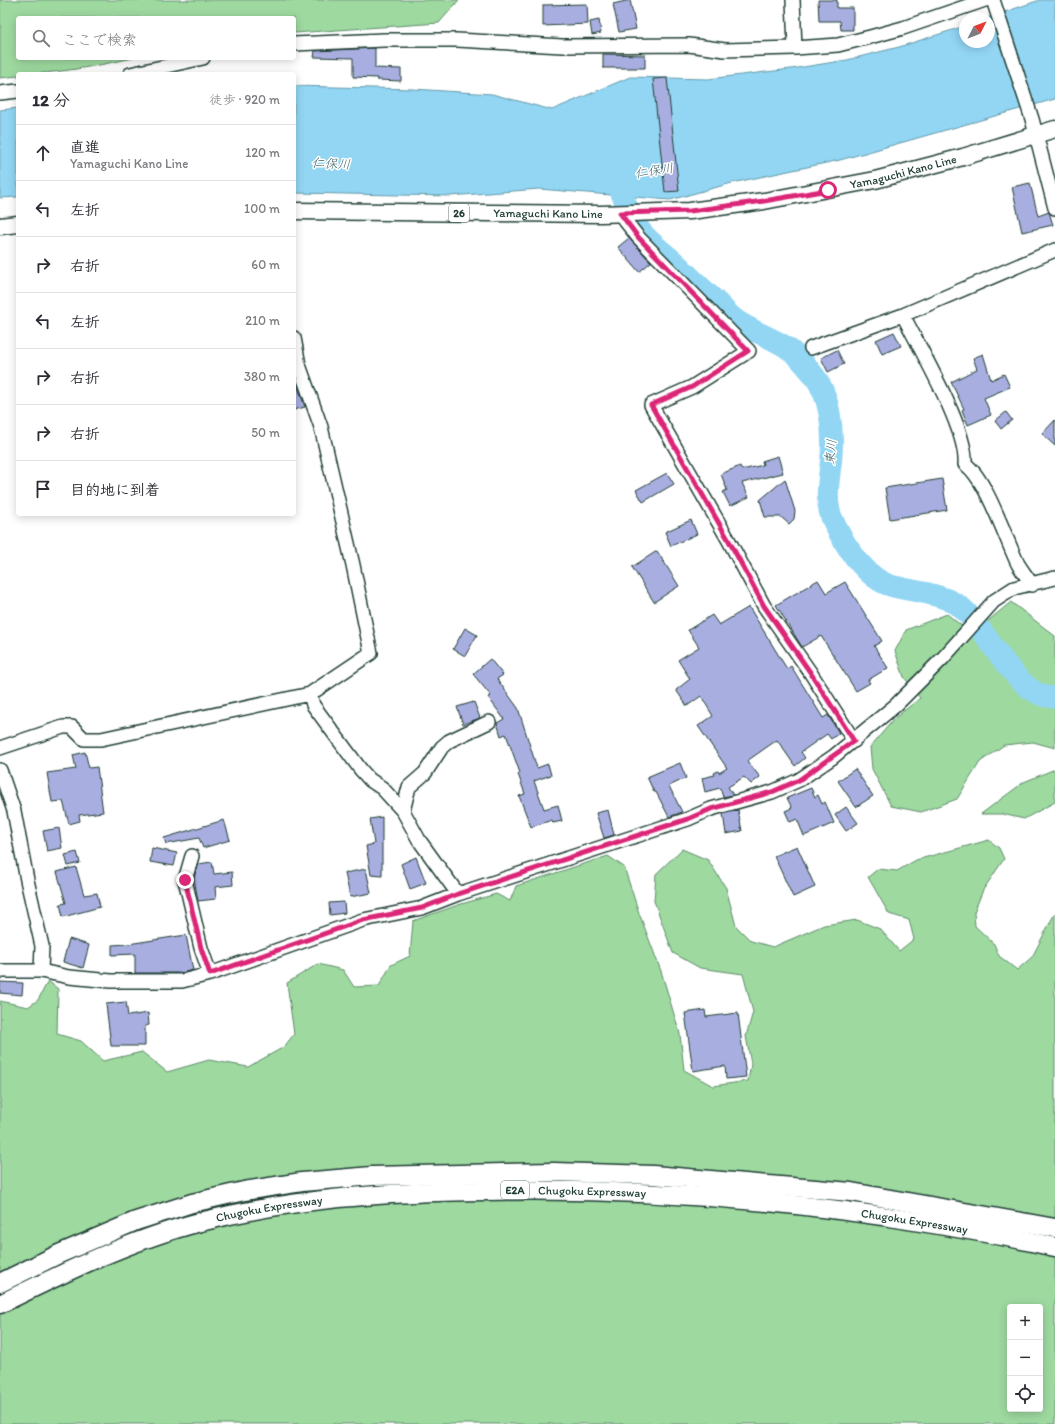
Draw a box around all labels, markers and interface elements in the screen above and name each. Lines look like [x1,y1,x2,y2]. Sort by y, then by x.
north arrow [959,12,995,48]
search box [16,16,296,60]
icon: search [30,27,52,49]
text: ここで検索 [62,31,137,49]
text: 12 分 [32,90,70,110]
text: 徒歩 · 920 m [210,92,280,107]
text: 直進 [70,138,100,156]
icon: ahead [32,142,54,164]
text: 120 m [245,145,280,160]
street label: Yamaguchi Kano Line [849,152,958,192]
water label: 仁保川 [311,155,351,172]
text: Yamaguchi Kano Line [70,156,188,171]
water label: 仁保川 [634,160,675,181]
route start [819,181,837,199]
icon: left [32,198,54,220]
text: 左折 [70,201,100,219]
text: 100 m [244,201,280,216]
road number: 26 [449,204,469,222]
street label: Yamaguchi Kano Line [493,206,603,221]
icon: right [32,254,54,276]
text: 右折 [70,257,100,275]
text: 60 m [251,257,280,272]
icon: left [32,310,54,332]
text: 左折 [70,313,100,331]
text: 210 m [245,313,280,328]
icon: right [32,366,54,388]
text: 右折 [70,369,100,387]
text: 380 m [244,369,280,384]
icon: right [32,422,54,444]
text: 右折 [70,425,100,443]
text: 50 m [251,425,280,440]
water label: 東川 [822,439,839,466]
icon: arrive [32,478,54,500]
text: 目的地に到着 [70,481,160,499]
route end [176,871,194,889]
road number: E2A [501,1181,529,1199]
street label: Chugoku Expressway [538,1184,647,1200]
street label: Chugoku Expressway [214,1193,324,1225]
street label: Chugoku Expressway [860,1206,969,1237]
map controls [1007,1304,1043,1412]
button: + [1007,1304,1043,1340]
button: − [1007,1340,1043,1376]
button: locate [1007,1376,1043,1412]

